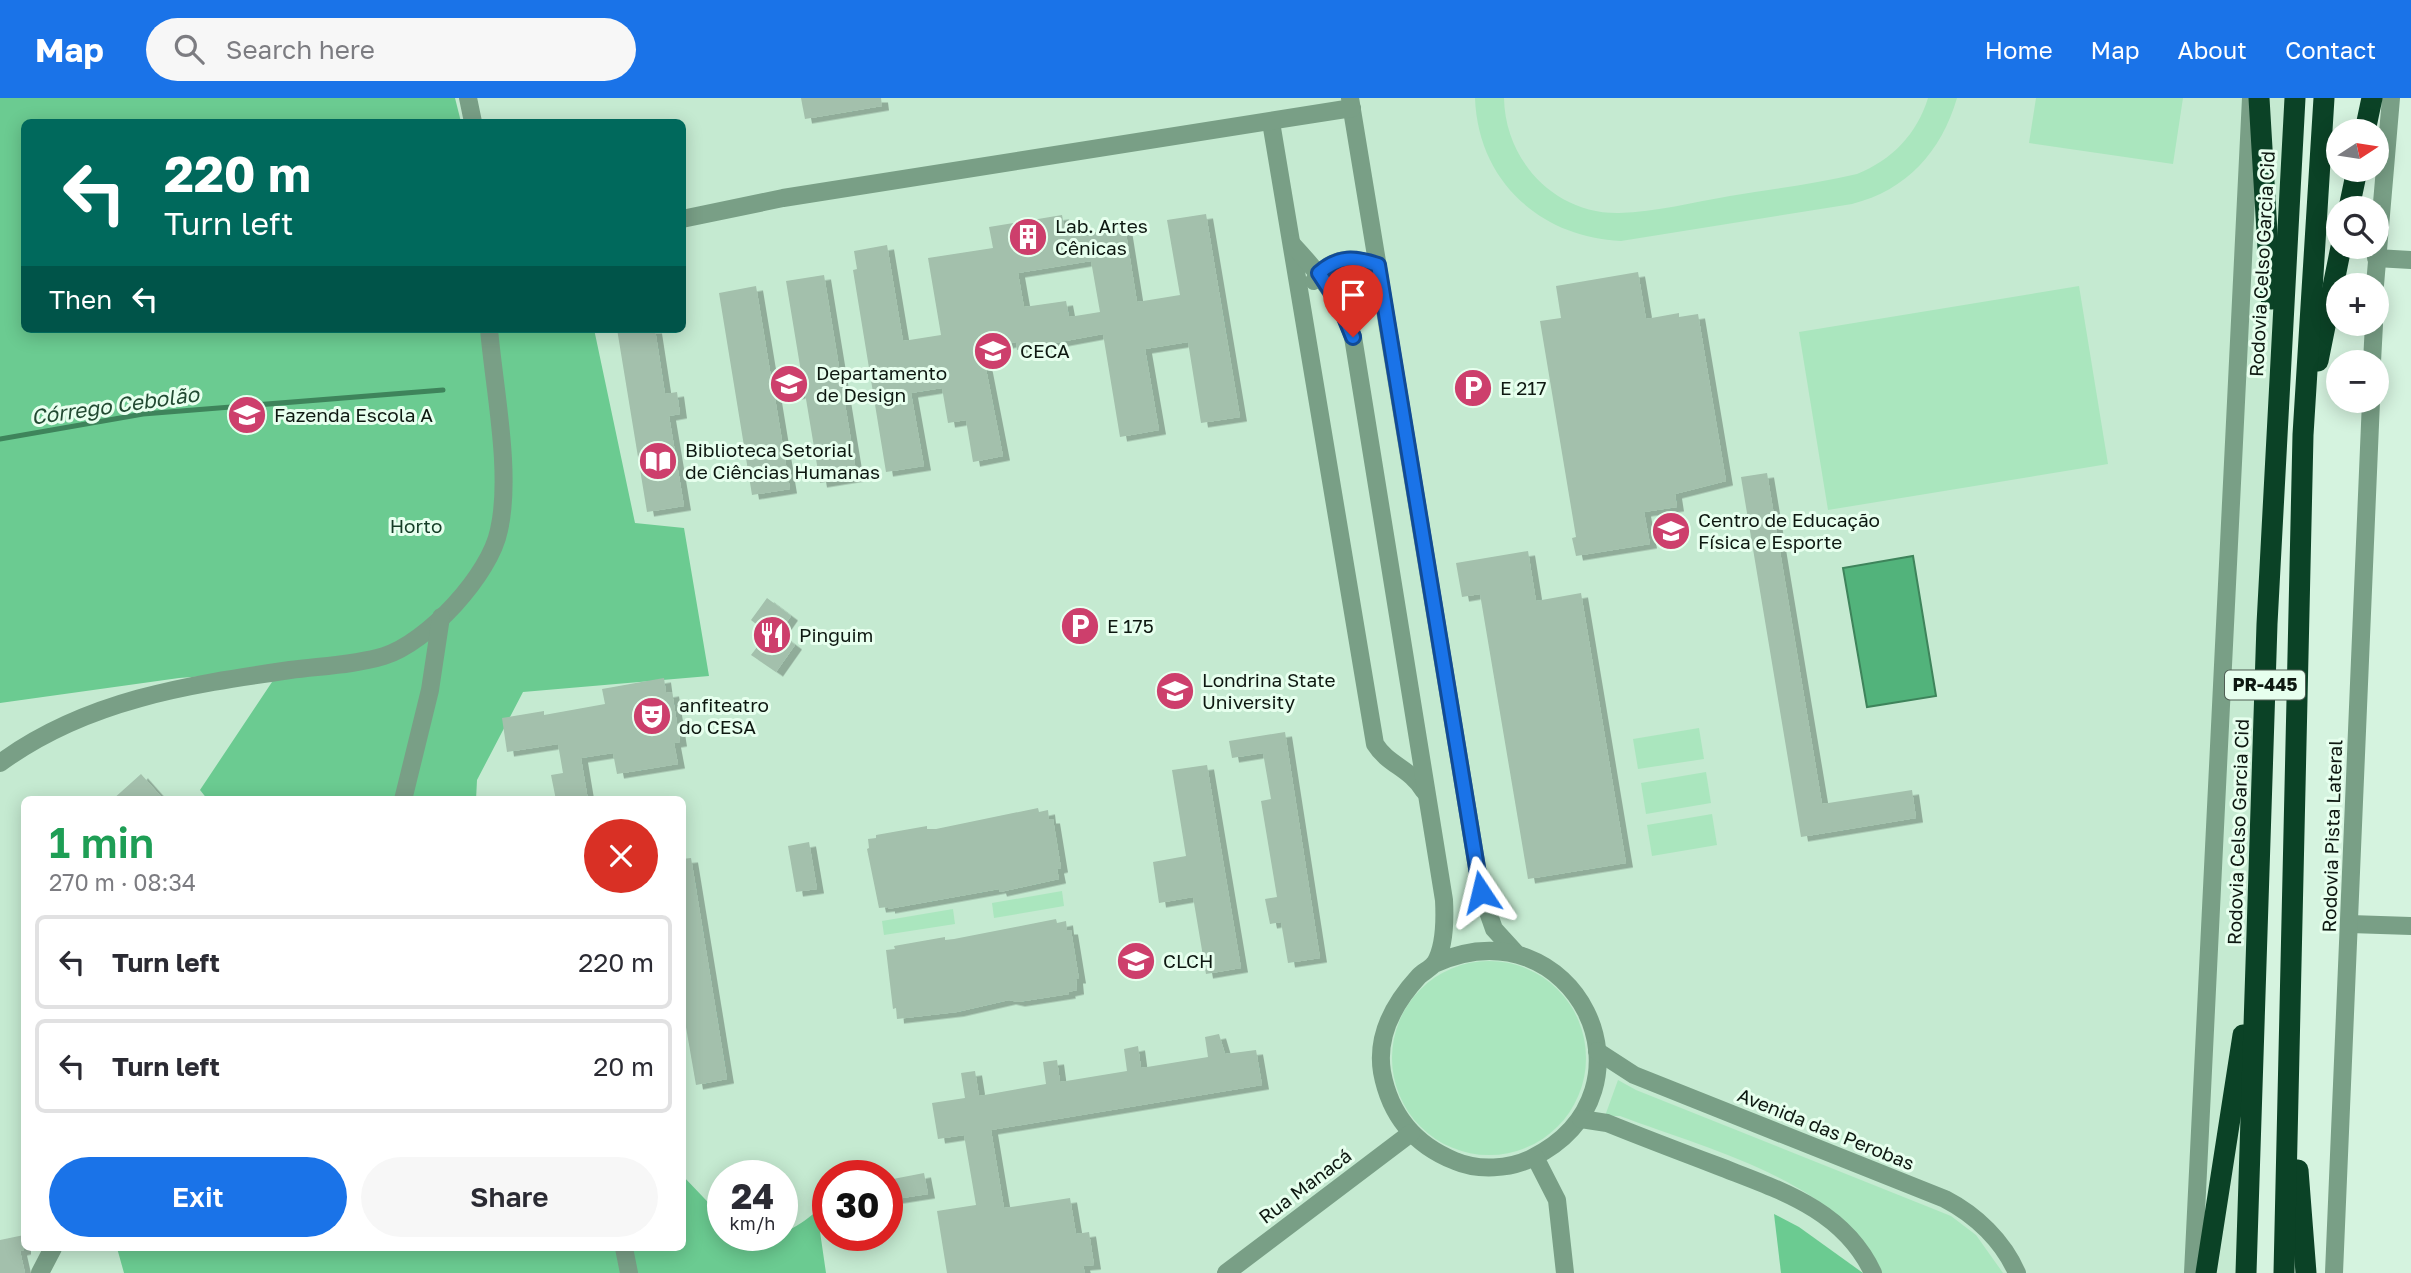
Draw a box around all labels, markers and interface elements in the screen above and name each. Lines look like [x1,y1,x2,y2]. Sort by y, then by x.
search box [146,18,636,81]
text: Map [35,30,104,69]
icon: search [170,30,208,68]
text: Search here [226,34,375,65]
text: Home [1985,35,2053,64]
text: Map [2091,35,2140,64]
text: About [2178,35,2247,64]
text: Contact [2285,35,2376,64]
north arrow [2326,119,2389,182]
map controls [2326,119,2389,413]
text: 220 m [164,144,311,203]
icon: left [49,147,140,238]
street label: Rodovia Celso Garcia Cid [2244,150,2279,378]
button: search [2326,196,2389,259]
text: Turn left [164,204,293,242]
place label: Lab. Artes Cênicas [1055,214,1148,259]
building icon: Lab. Artes Cênicas [1007,216,1049,258]
pin [1323,265,1383,337]
button: + [2326,273,2389,336]
icon: arrive [1334,276,1372,314]
icon: left [126,280,164,318]
text: Then [49,284,112,315]
school or university icon: CECA [972,330,1014,372]
place label: CECA [1020,339,1070,362]
button: − [2326,350,2389,413]
place label: Departamento de Design [816,361,947,406]
school or university icon: Departamento de Design [768,363,810,405]
parking icon: E 217 [1452,367,1494,409]
place label: E 217 [1500,376,1547,399]
water label: Córrego Cebolão [29,380,202,430]
school or university icon: Fazenda Escola A [226,394,268,436]
place label: Fazenda Escola A [274,403,433,426]
place label: Biblioteca Setorial de Ciências Humanas [685,438,880,483]
library icon: Biblioteca Setorial de Ciências Humanas [637,440,679,482]
place label: Centro de Educação Física e Esporte [1698,508,1880,553]
school or university icon: Centro de Educação Física e Esporte [1650,510,1692,552]
park label: Horto [390,514,442,537]
parking icon: E 175 [1059,605,1101,647]
restaurant icon: Pinguim [751,614,793,656]
place label: E 175 [1107,614,1154,637]
place label: Pinguim [799,623,873,646]
place label: Londrina State University [1202,668,1336,713]
school or university icon: Londrina State University [1154,670,1196,712]
road number: PR-445 [2225,670,2305,700]
place label: anfiteatro do CESA [679,693,769,738]
theatre icon: anfiteatro do CESA [631,695,673,737]
street label: Rodovia Celso Garcia Cid [2222,719,2253,945]
street label: Rodovia Pista Lateral [2317,739,2346,933]
text: 1 min [49,817,154,867]
button: close [584,819,658,893]
position arrow [1444,855,1518,929]
text: 270 m · 08:34 [49,868,196,896]
school or university icon: CLCH [1115,940,1157,982]
icon: left [53,943,91,981]
text: Turn left [112,947,220,978]
text: 220 m [578,947,654,978]
place label: CLCH [1163,949,1213,972]
icon: left [53,1047,91,1085]
text: Turn left [112,1051,220,1082]
text: 20 m [593,1051,654,1082]
street label: Avenida das Perobas [1735,1083,1918,1174]
street label: Rua Manacá [1254,1143,1356,1228]
button: Exit [49,1157,347,1237]
button: Share [361,1157,658,1237]
speed limit sign: 30 [812,1160,903,1251]
text: 24 [731,1175,774,1217]
text: km/h [730,1212,775,1234]

